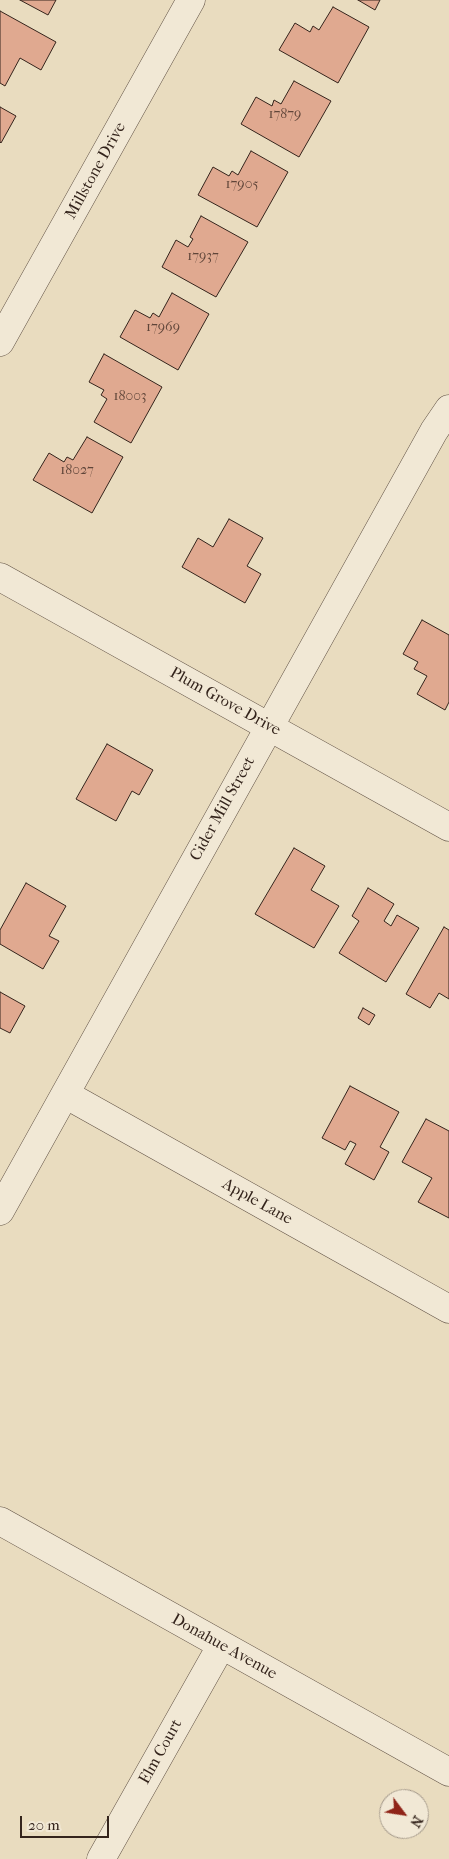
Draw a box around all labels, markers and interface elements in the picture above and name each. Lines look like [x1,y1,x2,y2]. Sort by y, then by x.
house number: 17879 [269,107,301,123]
street label: Millstone Drive [62,119,130,223]
house number: 17905 [226,177,258,193]
house number: 17937 [187,249,219,265]
house number: 17969 [146,320,180,336]
house number: 18003 [113,389,147,405]
house number: 18027 [60,463,94,479]
street label: Plum Grove Drive [166,664,284,740]
street label: Cider Mill Street [186,754,260,864]
street label: Apple Lane [218,1175,296,1229]
street label: Donahue Avenue [168,1610,280,1684]
street label: Elm Court [135,1716,187,1788]
north arrow [379,1789,429,1839]
scale bar [22,1806,111,1838]
text: N [406,1813,426,1830]
text: 20 m [28,1816,60,1834]

